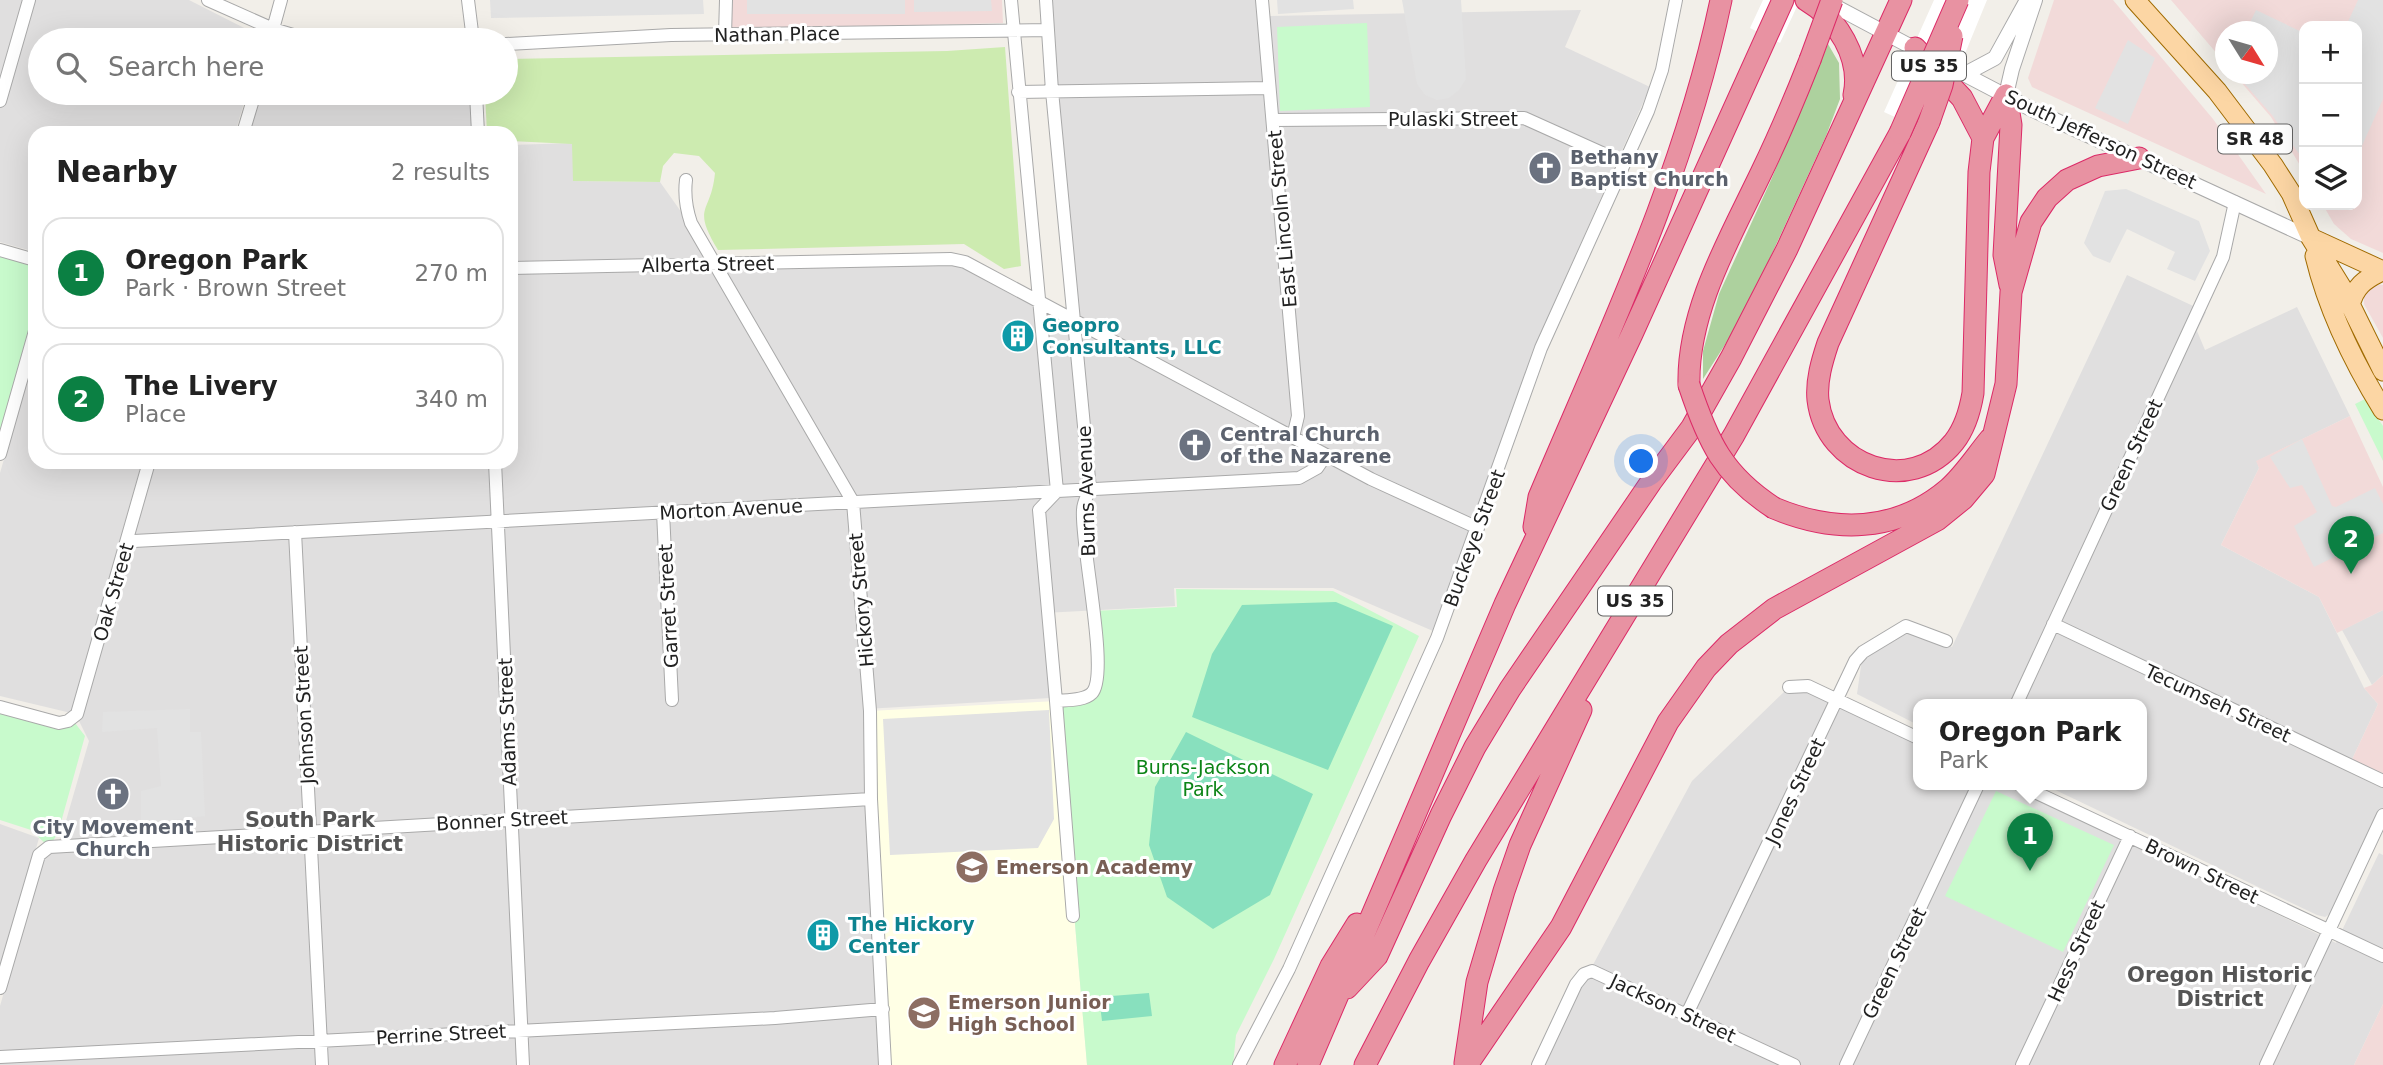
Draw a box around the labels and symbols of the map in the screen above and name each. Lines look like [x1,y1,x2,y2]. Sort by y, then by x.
north arrow [2215,21,2278,84]
street label: Nathan Place [714,22,840,46]
road number: US 35 [1892,52,1966,80]
street label: South Jefferson Street [2002,85,2200,193]
street label: Pulaski Street [1388,108,1518,130]
road number: SR 48 [2218,124,2292,154]
street label: East Lincoln Street [1263,129,1301,309]
place label: Bethany Baptist Church [1570,146,1729,190]
church icon: Bethany Baptist Church [1526,149,1564,187]
street label: Alberta Street [641,252,775,276]
place label: Geopro Consultants, LLC [1042,314,1222,358]
building icon: Geopro Consultants, LLC [999,317,1037,355]
street label: Green Street [2095,395,2167,515]
place label: Central Church of the Nazarene [1220,423,1391,467]
street label: Burns Avenue [1073,425,1099,557]
church icon: Central Church of the Nazarene [1176,426,1214,464]
your location [1624,444,1658,478]
street label: Buckeye Street [1439,466,1509,610]
street label: Morton Avenue [659,494,803,524]
pin: 2 [2328,516,2374,574]
street label: Hickory Street [844,532,878,668]
street label: Oak Street [88,540,138,644]
street label: Garret Street [654,543,682,669]
road number: US 35 [1598,586,1672,616]
street label: Johnson Street [289,645,319,786]
street label: Adams Street [494,657,520,787]
street label: Tecumseh Street [2141,659,2294,746]
street label: Jones Street [1760,734,1829,849]
park label: Burns-Jackson Park [1136,756,1270,800]
church icon: City Movement Church [94,775,132,813]
street label: Bonner Street [435,806,569,834]
district label: South Park Historic District [217,808,403,856]
pin: 1 [2007,813,2053,871]
place label: City Movement Church [32,816,194,860]
street label: Brown Street [2142,834,2262,908]
school or university icon: Emerson Academy [953,848,991,886]
place label: Emerson Academy [996,856,1194,878]
street label: Hess Street [2043,897,2109,1005]
street label: Green Street [1858,904,1930,1022]
place label: The Hickory Center [848,913,975,957]
building icon: The Hickory Center [804,916,842,954]
district label: Oregon Historic District [2127,963,2313,1011]
street label: Jackson Street [1606,969,1739,1047]
place label: Emerson Junior High School [948,991,1111,1035]
school or university icon: Emerson Junior High School [905,994,943,1032]
street label: Perrine Street [375,1020,507,1048]

